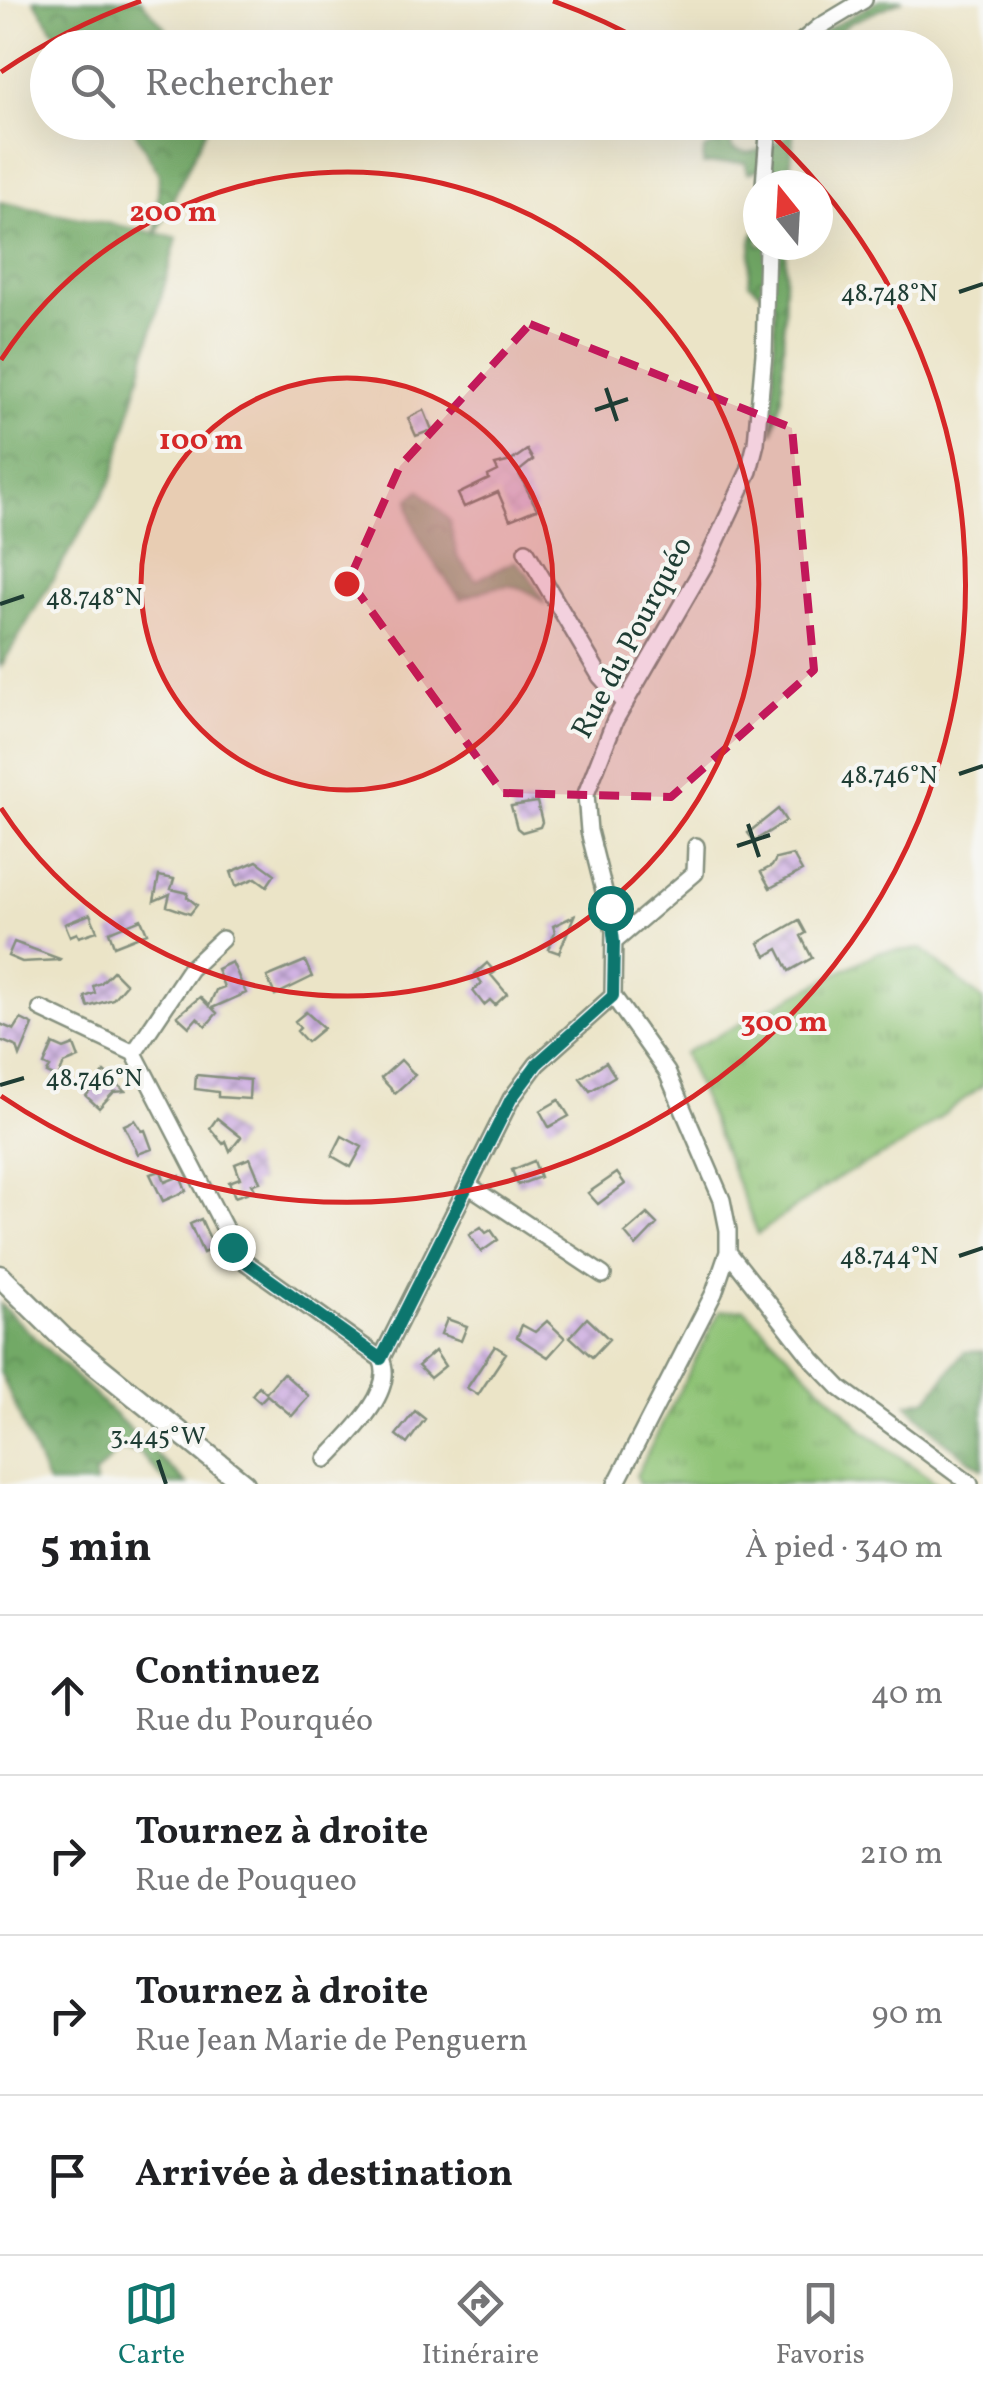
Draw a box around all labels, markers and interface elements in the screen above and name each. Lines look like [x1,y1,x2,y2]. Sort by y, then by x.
search box [30,30,953,140]
icon: search [65,58,120,113]
text: Rechercher [145,59,333,112]
north arrow [743,170,833,260]
text: 200 m [129,192,217,234]
text: 48.748°N [840,277,938,312]
text: 100 m [159,420,243,462]
street label: Rue du Pourquéo [562,530,704,746]
centre of rings [329,566,365,602]
text: 48.748°N [45,581,143,616]
text: 48.746°N [840,759,938,794]
route start [588,886,634,932]
text: 300 m [740,1002,828,1044]
text: 48.746°N [45,1062,143,1097]
route end [210,1225,256,1271]
text: 48.744°N [839,1240,939,1275]
text: 3.445°W [110,1420,206,1455]
text: 5 min [40,1520,152,1579]
text: À pied · 340 m [745,1527,943,1571]
text: Continuez [135,1647,320,1700]
icon: ahead [40,1668,95,1723]
text: 40 m [871,1673,943,1717]
text: Rue du Pourquéo [135,1700,373,1744]
text: Tournez à droite [135,1807,428,1860]
icon: right [40,1828,95,1883]
text: 210 m [859,1833,943,1877]
text: Rue de Pouqueo [135,1860,357,1904]
text: Tournez à droite [135,1967,428,2020]
icon: right [40,1988,95,2043]
text: 90 m [872,1993,943,2037]
text: Rue Jean Marie de Penguern [135,2020,528,2064]
icon: arrive [40,2148,95,2203]
text: Arrivée à destination [135,2149,513,2202]
tab: Carte [118,2276,185,2375]
tab: Itinéraire [422,2276,539,2375]
tab: Favoris [776,2276,865,2375]

